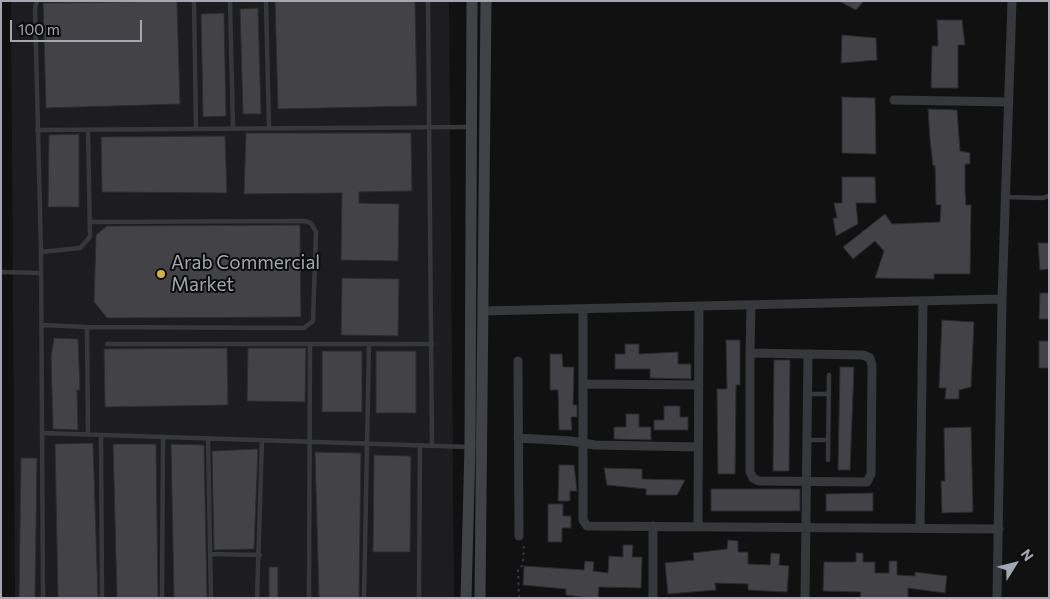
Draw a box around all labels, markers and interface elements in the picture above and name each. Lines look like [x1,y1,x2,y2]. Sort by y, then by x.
scale bar [12,10,145,42]
text: 100 m [18,20,60,38]
place label: Arab Commercial Market [171,252,320,296]
marker: Arab Commercial Market [155,268,167,280]
north arrow [990,539,1040,589]
text: N [1018,546,1038,564]

